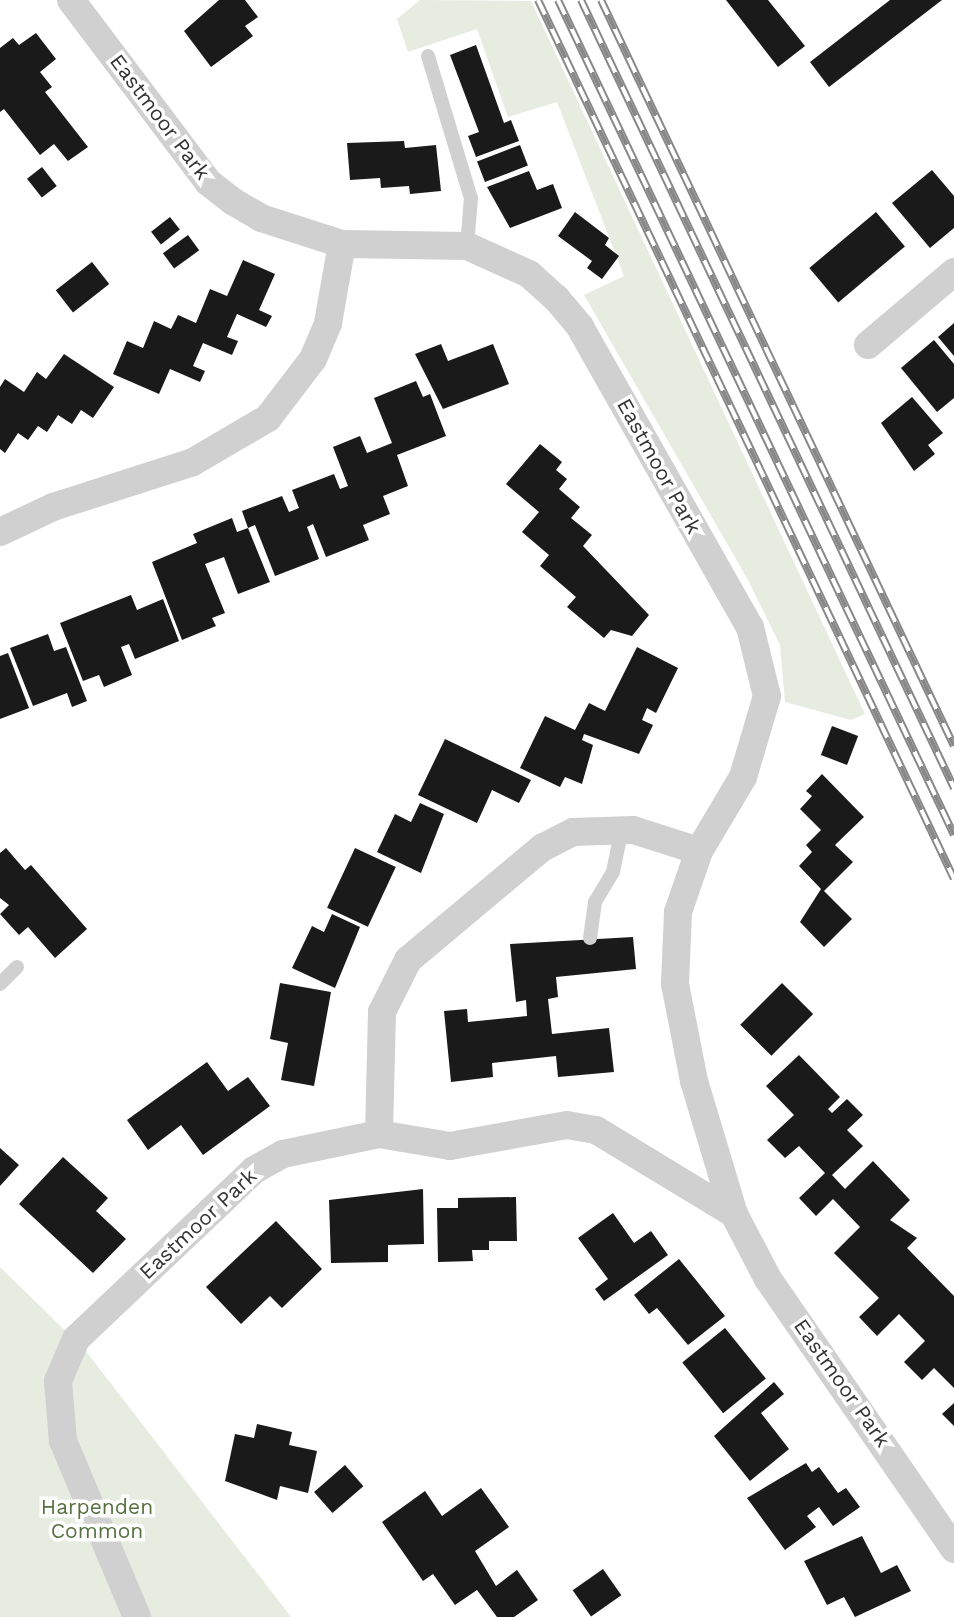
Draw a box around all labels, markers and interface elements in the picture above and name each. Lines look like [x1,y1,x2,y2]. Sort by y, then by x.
street label: Eastmoor Park [104,49,216,185]
street label: Eastmoor Park [611,394,707,538]
street label: Eastmoor Park [134,1163,262,1285]
street label: Eastmoor Park [788,1314,896,1452]
park label: Harpenden Common [41,1494,153,1544]

